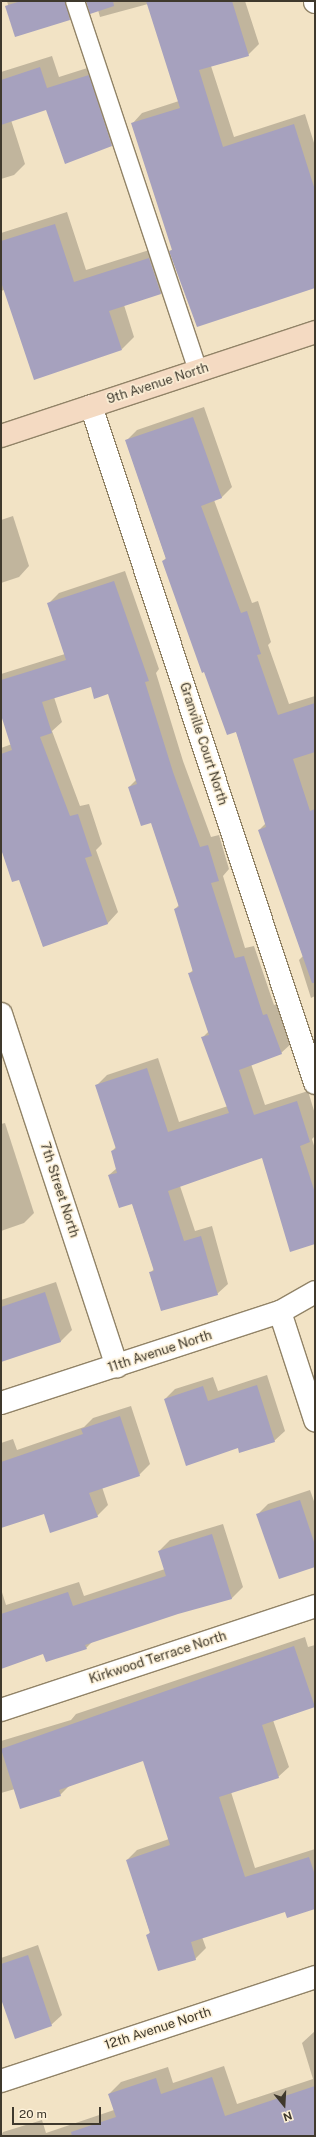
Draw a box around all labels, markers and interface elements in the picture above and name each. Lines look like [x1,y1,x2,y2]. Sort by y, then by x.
street label: 9th Avenue North [105,360,211,408]
street label: Granville Court North [176,681,230,807]
street label: 7th Street North [36,1140,82,1240]
street label: 11th Avenue North [106,1328,214,1376]
street label: Kirkwood Terrace North [87,1628,229,1688]
street label: 12th Avenue North [103,2004,213,2054]
north arrow [264,2085,304,2125]
scale bar [14,2099,103,2125]
text: 20 m [19,2107,47,2121]
text: N [282,2109,294,2123]

